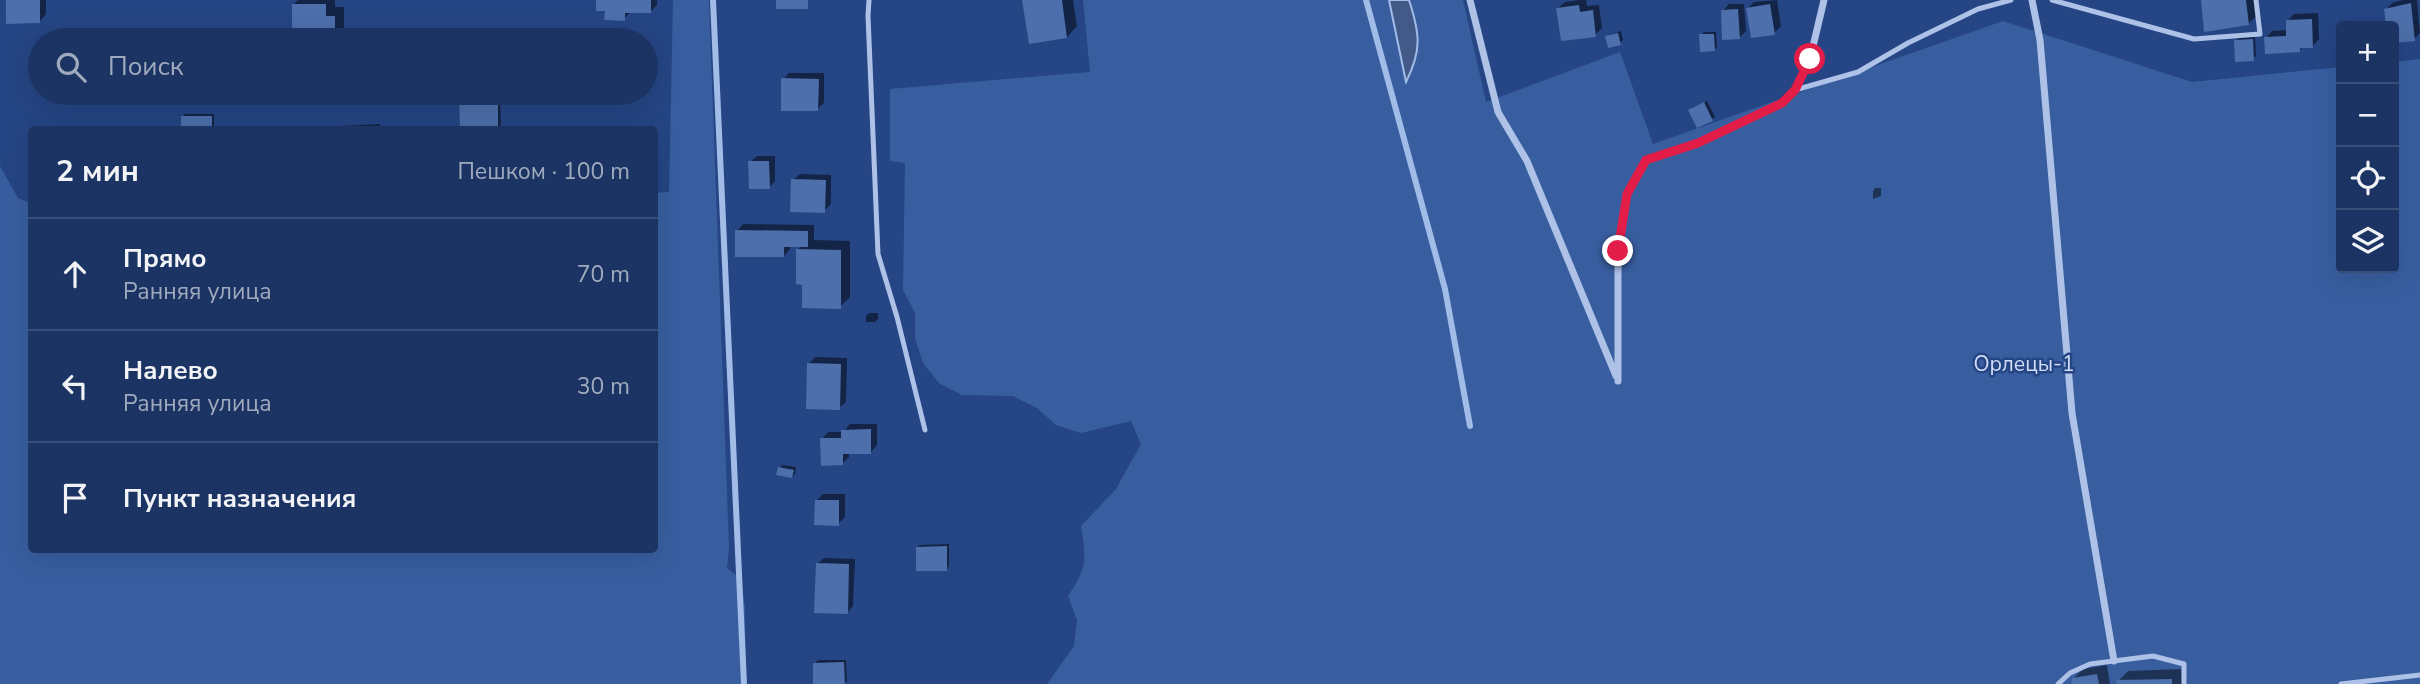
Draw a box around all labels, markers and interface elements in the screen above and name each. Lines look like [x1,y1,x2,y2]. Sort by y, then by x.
map controls [2336,21,2399,273]
button: + [2336,21,2399,84]
search box [28,28,658,105]
route start [1794,43,1825,74]
icon: search [52,48,90,86]
text: Поиск [108,49,184,84]
button: − [2336,84,2399,147]
button: locate [2336,147,2399,210]
text: 2 мин [56,151,139,192]
text: Пешком · 100 m [457,156,630,187]
button: layers [2336,210,2399,273]
route end [1602,235,1633,266]
text: Прямо [123,241,207,276]
icon: ahead [56,255,94,293]
text: 70 m [577,259,630,290]
text: Ранняя улица [123,276,272,307]
park label: Орлецы-1 [1973,350,2075,378]
text: Налево [123,353,218,388]
icon: left [56,367,94,405]
text: 30 m [577,371,630,402]
text: Ранняя улица [123,388,272,419]
icon: arrive [56,479,94,517]
text: Пункт назначения [123,481,356,516]

